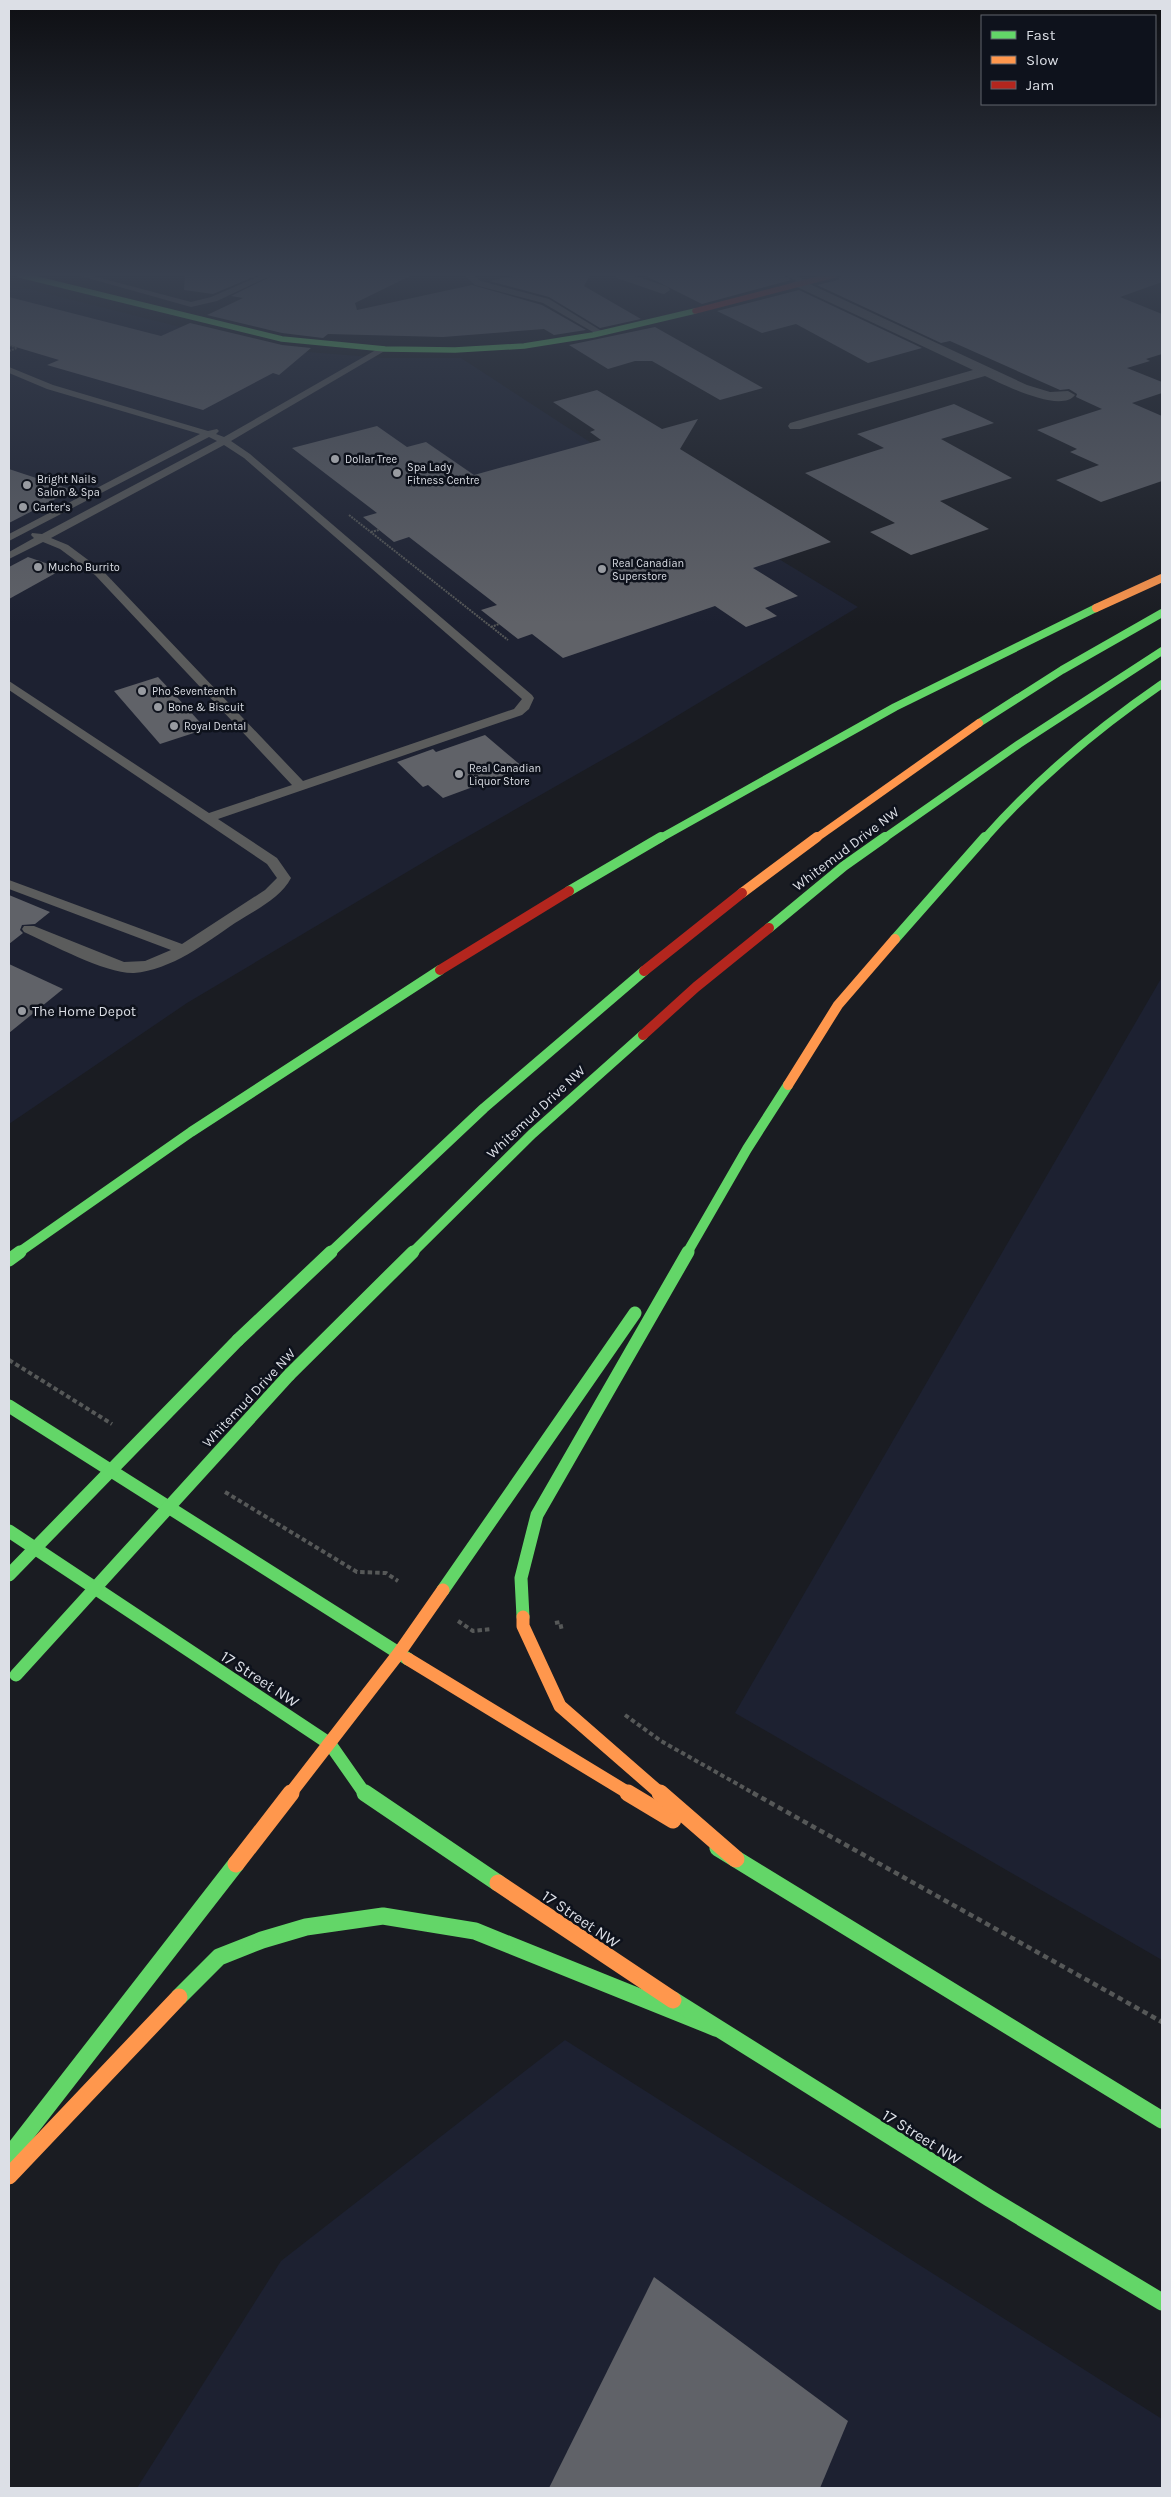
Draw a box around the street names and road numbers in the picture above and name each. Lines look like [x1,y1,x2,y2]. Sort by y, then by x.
street label: Whitemud Drive NW [789,803,903,895]
street label: Whitemud Drive NW [483,1062,589,1162]
street label: Whitemud Drive NW [199,1345,299,1451]
street label: 17 Street NW [217,1647,303,1712]
street label: 17 Street NW [539,1886,624,1952]
street label: 17 Street NW [879,2105,966,2169]

